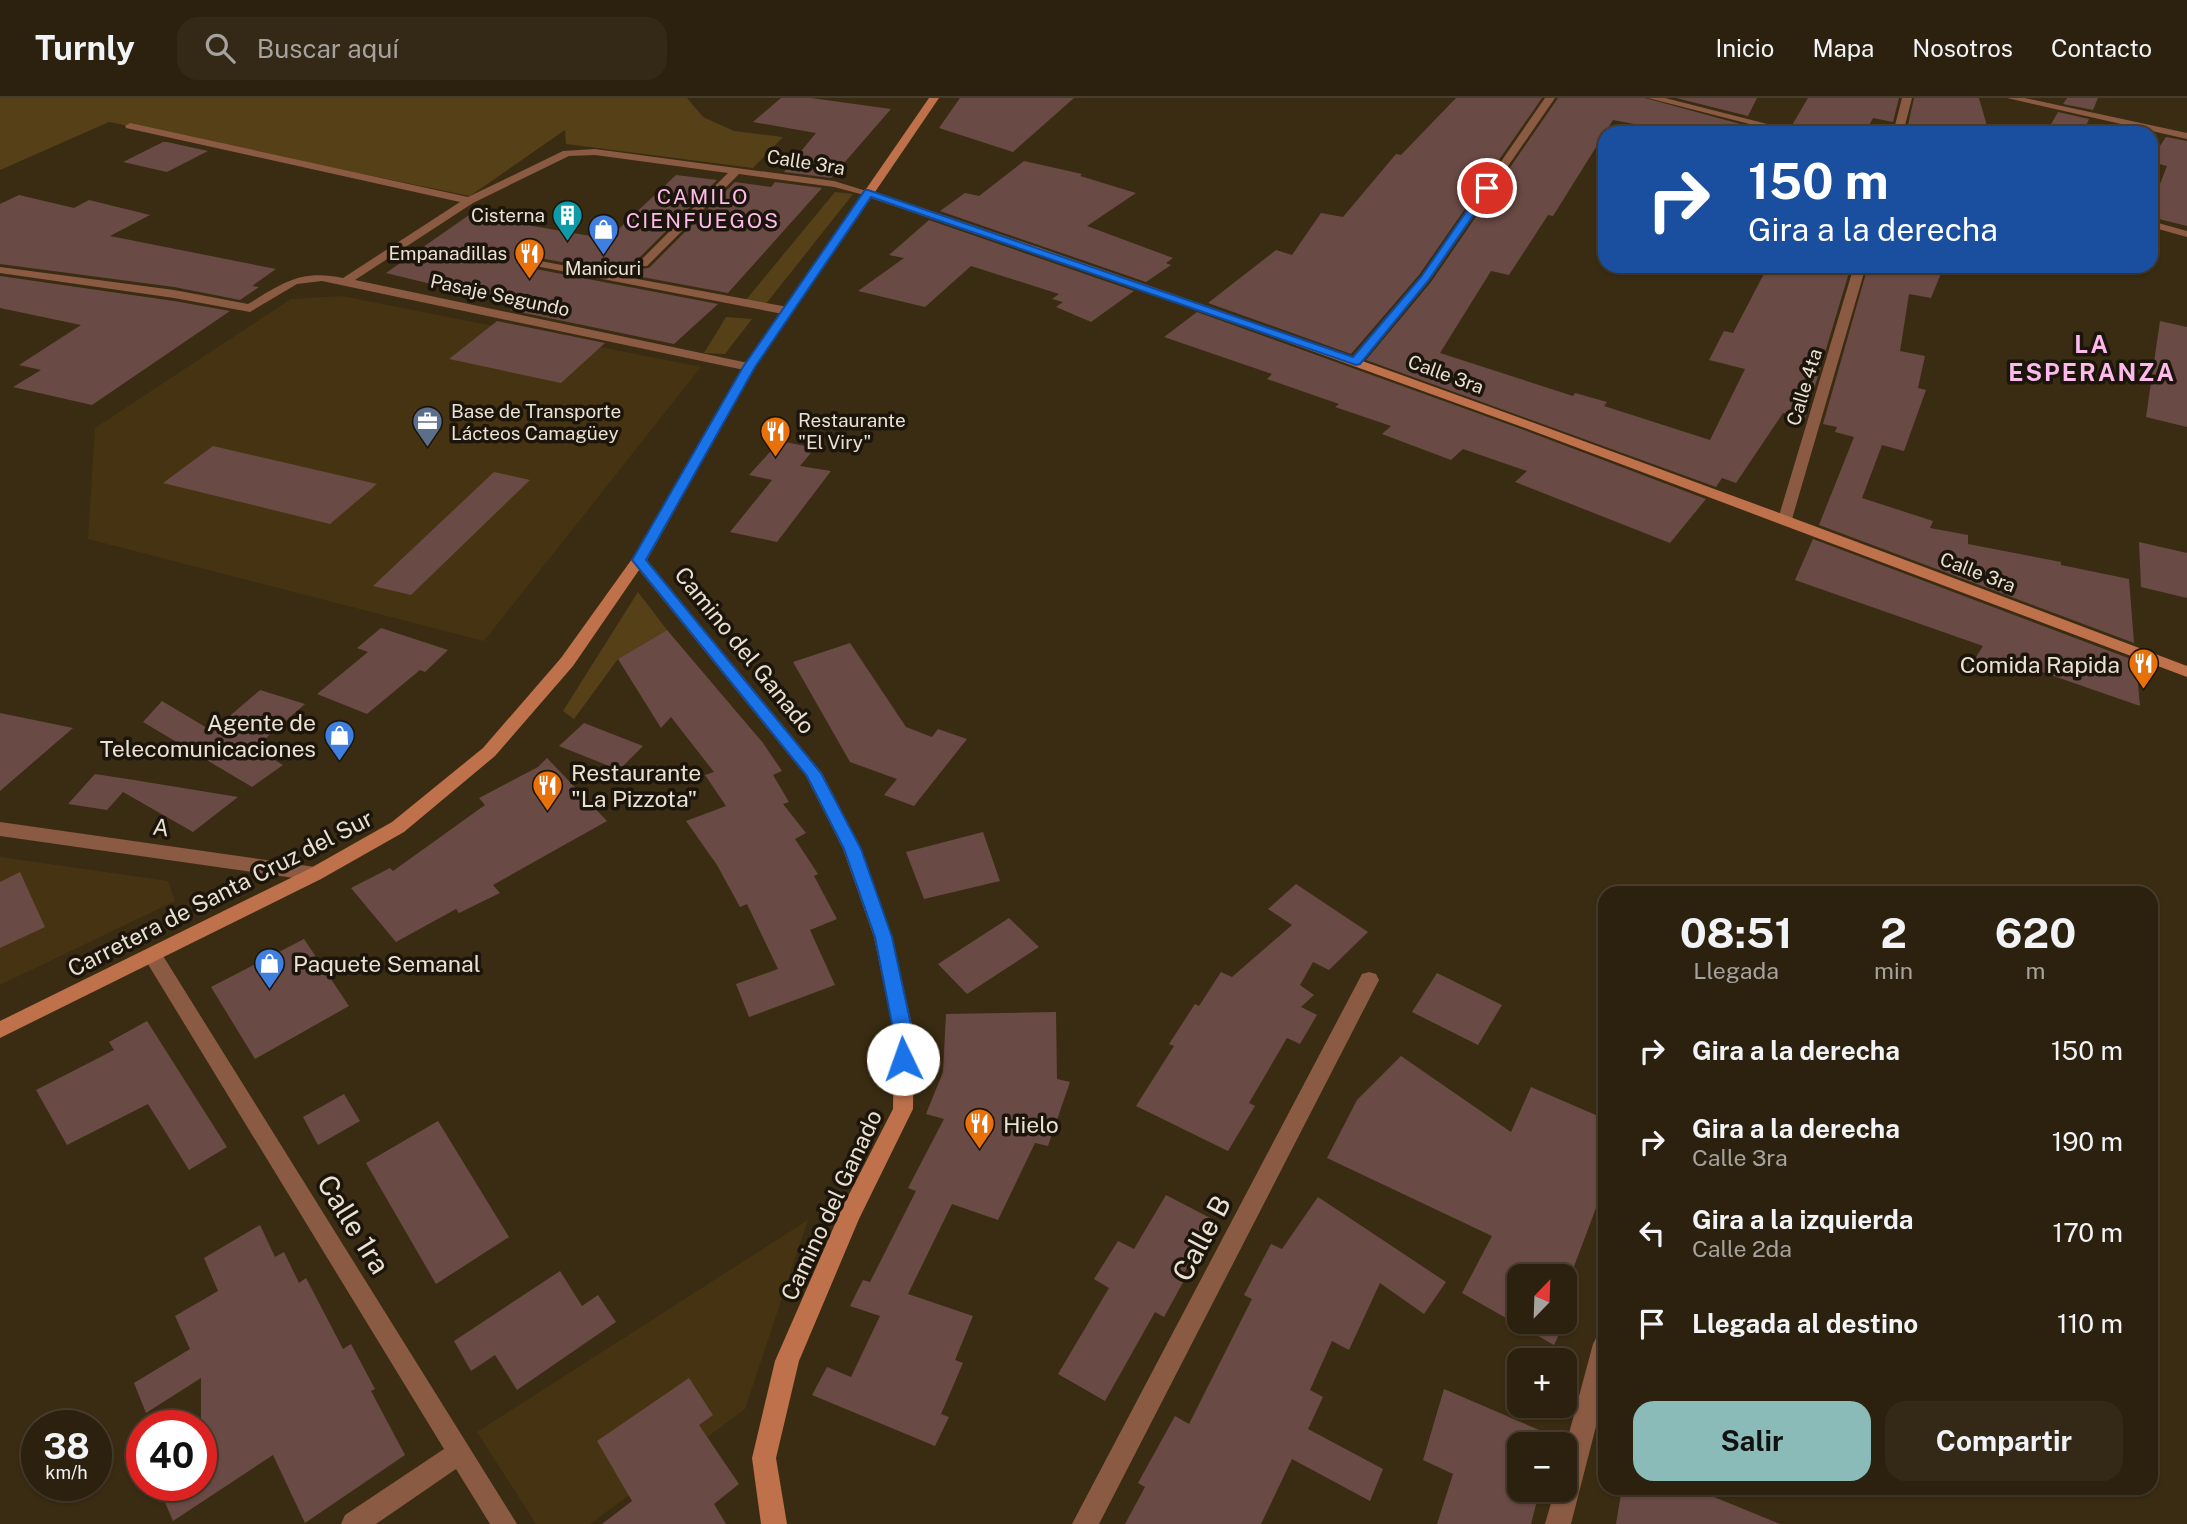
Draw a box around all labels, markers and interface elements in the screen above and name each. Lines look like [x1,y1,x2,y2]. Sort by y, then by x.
search box [177,17,667,80]
text: Turnly [35,29,135,67]
icon: search [201,29,239,67]
text: Buscar aquí [257,33,399,64]
text: Inicio [1715,34,1774,62]
text: Mapa [1812,34,1874,62]
text: Nosotros [1912,34,2013,62]
text: Contacto [2051,34,2152,62]
street label: Calle 3ra [765,145,847,179]
text: 150 m [1748,152,1889,210]
icon: right [1633,154,1724,245]
pin [1457,158,1517,218]
icon: arrive [1468,169,1506,207]
district label: CAMILO CIENFUEGOS [626,184,780,233]
building icon: Cisterna [551,198,585,242]
place label: Cisterna [471,204,545,226]
text: Gira a la derecha [1748,211,1998,248]
shop icon: Manicuri [586,212,620,256]
restaurant icon: Empanadillas [513,236,547,280]
place label: Empanadillas [388,242,507,264]
place label: Manicuri [565,257,641,279]
street label: Pasaje Segundo [428,269,572,321]
district label: LA ESPERANZA [2008,330,2176,386]
street label: Calle 4ta [1782,346,1826,428]
street label: Calle 3ra [1405,350,1487,398]
place label: Base de Transporte Lácteos Camagüey [451,400,621,444]
office icon: Base de Transporte Lácteos Camagüey [411,405,445,449]
place label: Restaurante "El Viry" [798,409,906,453]
restaurant icon: Restaurante "El Viry" [758,414,792,458]
street label: Calle 3ra [1937,548,2019,596]
street label: Camino del Ganado [669,561,821,739]
restaurant icon: Comida Rapida [2126,647,2160,691]
place label: Comida Rapida [1960,651,2120,678]
place label: Agente de Telecomunicaciones [100,709,316,762]
shop icon: Agente de Telecomunicaciones [322,718,356,762]
place label: Restaurante "La Pizzota" [571,759,701,812]
restaurant icon: Restaurante "La Pizzota" [531,768,565,812]
street label: Carretera de Santa Cruz del Sur [63,804,377,982]
street label: A [151,812,171,842]
text: 08:51 [1680,908,1792,957]
text: 2 [1880,908,1907,957]
text: 620 [1995,908,2076,957]
shop icon: Paquete Semanal [253,946,287,990]
place label: Paquete Semanal [293,950,481,977]
text: Llegada [1693,957,1779,984]
text: min [1874,957,1913,984]
text: m [2026,957,2045,984]
position arrow [866,1022,940,1096]
icon: right [1633,1032,1671,1070]
text: Gira a la derecha [1692,1035,1900,1066]
text: 150 m [2051,1035,2123,1066]
street label: Camino del Ganado [775,1105,887,1305]
restaurant icon: Hielo [963,1107,997,1151]
place label: Hielo [1003,1111,1059,1138]
text: Gira a la derecha [1692,1113,1900,1144]
icon: right [1633,1123,1671,1161]
text: 190 m [2052,1126,2123,1157]
text: Calle 3ra [1692,1144,1788,1171]
street label: Calle 1ra [311,1169,397,1279]
street label: Calle B [1165,1190,1237,1286]
text: Gira a la izquierda [1692,1204,1914,1235]
icon: left [1633,1214,1671,1252]
text: 170 m [2053,1217,2123,1248]
text: Calle 2da [1692,1235,1792,1262]
north arrow [1507,1264,1577,1334]
map controls [1507,1264,1577,1502]
icon: arrive [1633,1305,1671,1343]
text: Llegada al destino [1692,1308,1918,1339]
text: 110 m [2057,1308,2123,1339]
button: + [1507,1348,1577,1418]
button: Salir [1633,1401,1871,1481]
button: Compartir [1885,1401,2123,1481]
speed limit sign: 40 [126,1410,217,1501]
text: 38 [43,1426,90,1467]
button: − [1507,1432,1577,1502]
text: km/h [45,1462,88,1483]

